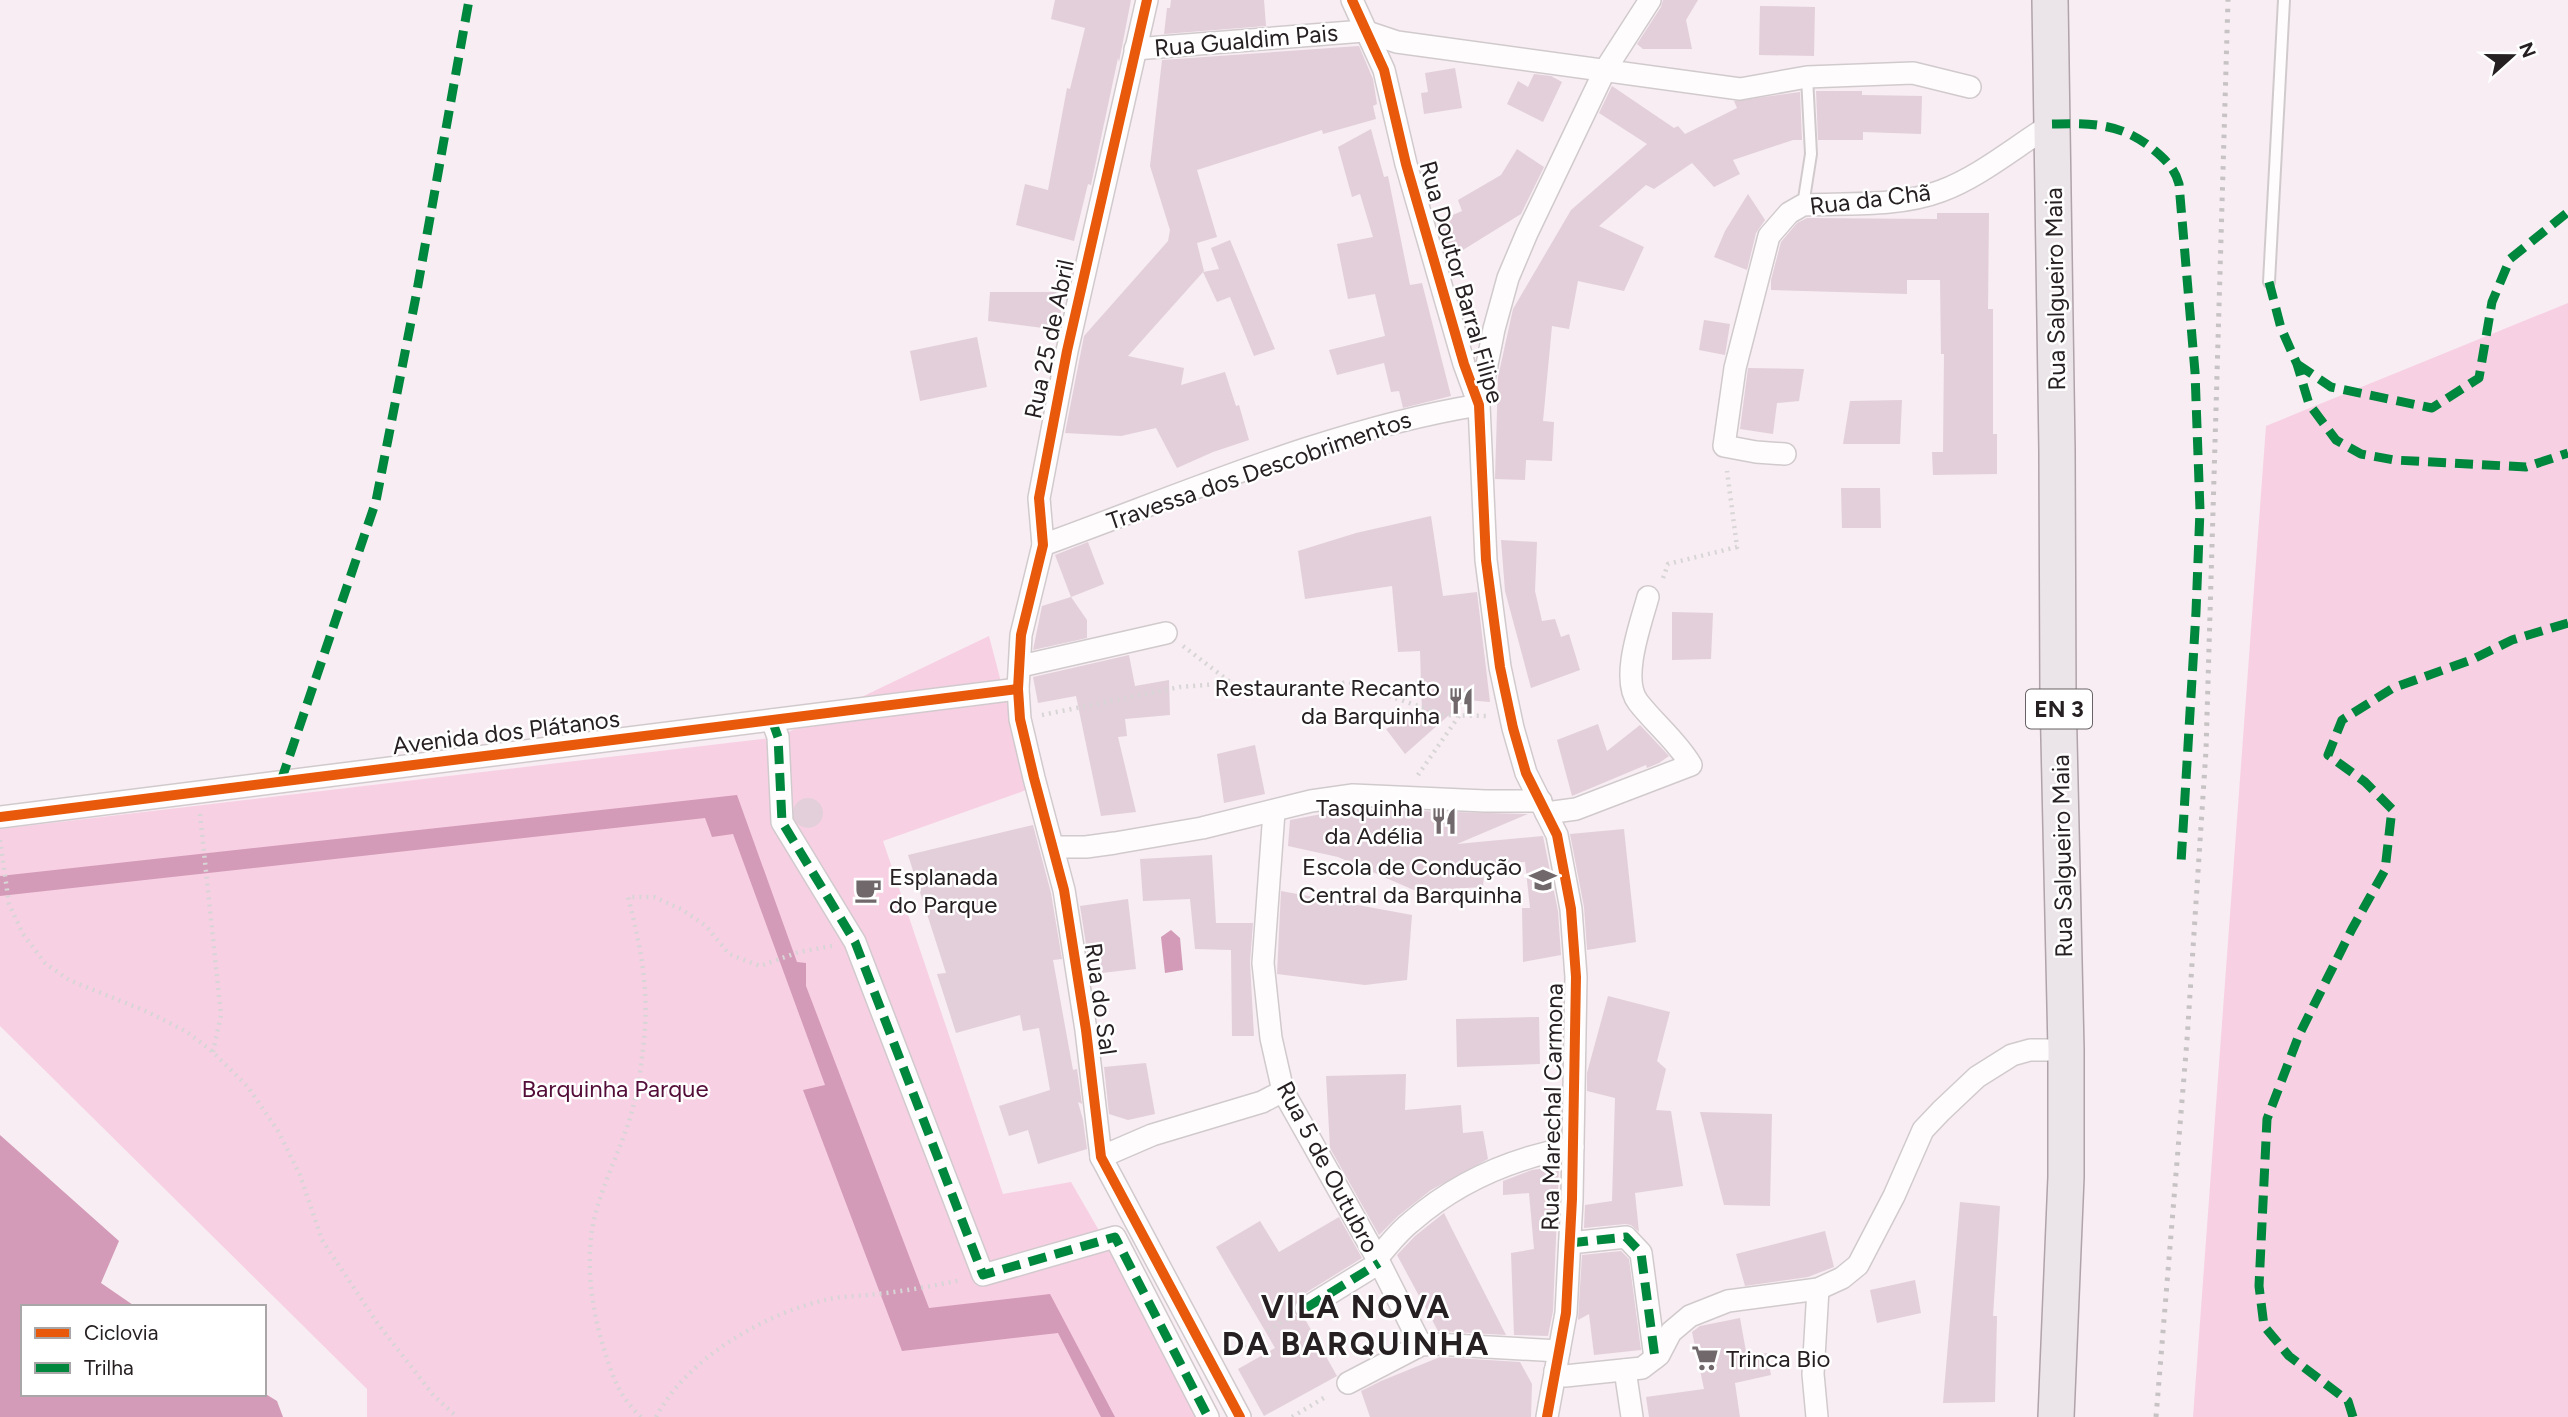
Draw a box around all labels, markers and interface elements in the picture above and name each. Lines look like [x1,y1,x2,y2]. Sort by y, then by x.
street label: Rua Gualdim Pais [1153,18,1339,62]
north arrow [2477,21,2547,91]
text: N [2514,39,2541,61]
street label: Rua Doutor Barral Filipe [1414,158,1510,406]
street label: Rua da Chã [1808,177,1932,221]
street label: Rua Salgueiro Maia [2039,187,2071,391]
street label: Rua 25 de Abril [1018,257,1080,421]
street label: Travessa dos Descobrimentos [1103,404,1415,536]
place label: Restaurante Recanto da Barquinha [1215,673,1440,730]
restaurant icon: Restaurante Recanto da Barquinha [1446,686,1476,716]
road number: EN 3 [2026,690,2092,729]
street label: Avenida dos Plátanos [391,704,621,760]
street label: Rua Salgueiro Maia [2046,754,2078,958]
place label: Tasquinha da Adélia [1316,793,1423,850]
restaurant icon: Tasquinha da Adélia [1429,806,1459,836]
place label: Escola de Condução Central da Barquinha [1298,852,1522,909]
place label: Esplanada do Parque [889,862,998,919]
school or university icon: Escola de Condução Central da Barquinha [1528,865,1558,895]
cafe icon: Esplanada do Parque [853,875,883,905]
street label: Rua do Sal [1079,941,1123,1057]
street label: Rua Marechal Carmona [1535,983,1569,1231]
park label: Barquinha Parque [521,1074,709,1103]
street label: Rua 5 de Outubro [1271,1076,1385,1258]
district label: VILA NOVA DA BARQUINHA [1222,1288,1490,1363]
legend [21,1305,266,1396]
text: Ciclovia [84,1320,158,1345]
supermarket icon: Trinca Bio [1690,1343,1720,1373]
place label: Trinca Bio [1726,1344,1831,1373]
text: Trilha [84,1355,134,1380]

